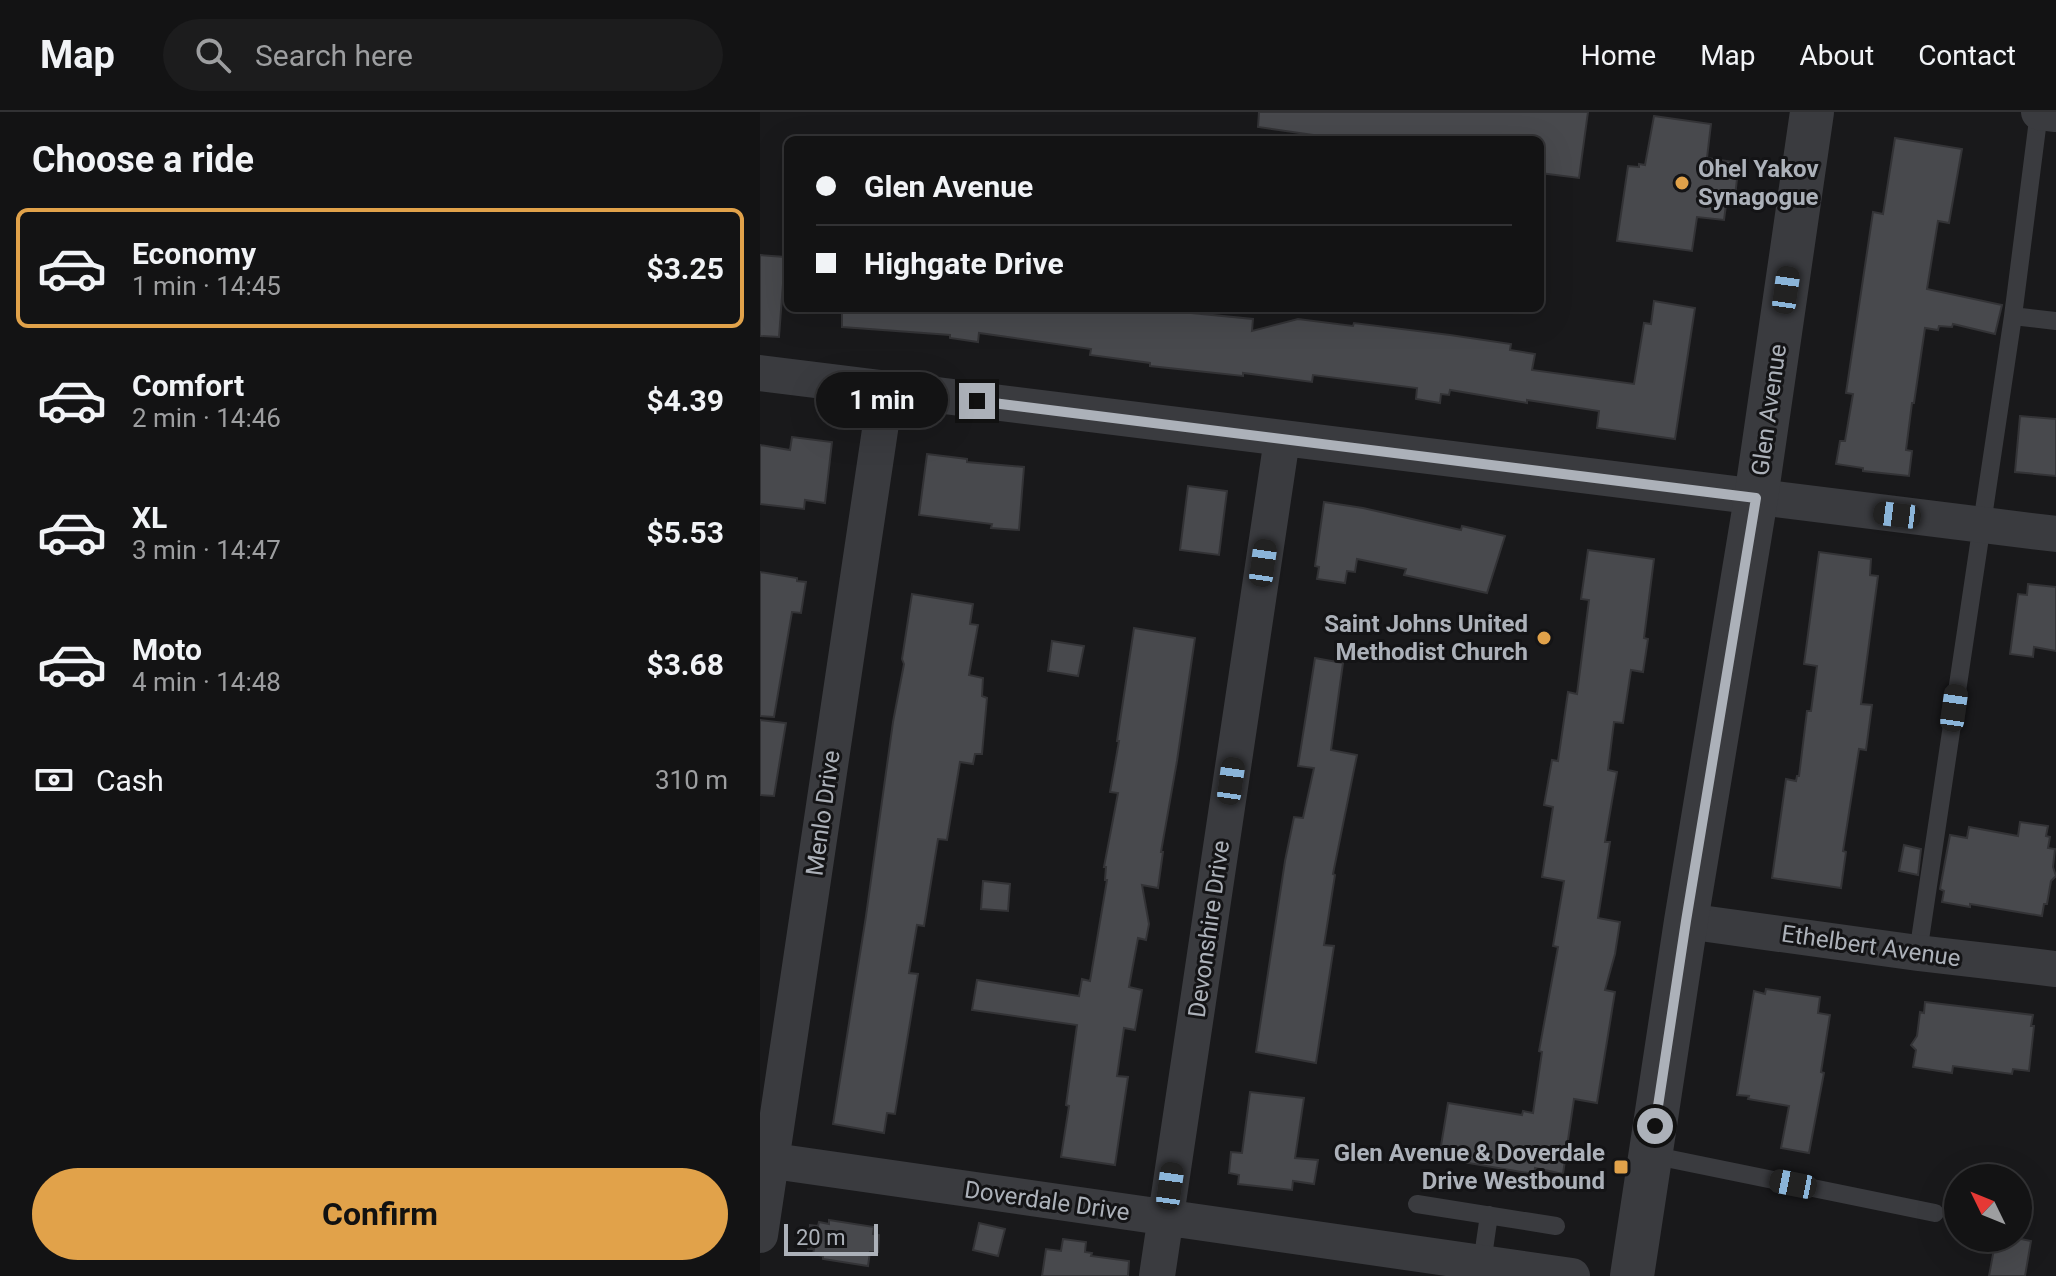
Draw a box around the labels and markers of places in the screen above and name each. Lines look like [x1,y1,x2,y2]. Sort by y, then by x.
place label: Ohel Yakov Synagogue [1698,155,1819,211]
marker: Ohel Yakov Synagogue [1673,174,1691,192]
place label: Saint Johns United Methodist Church [1324,610,1528,666]
marker: Saint Johns United Methodist Church [1535,629,1553,647]
place label: Glen Avenue & Doverdale Drive Westbound [1334,1139,1605,1195]
marker: Glen Avenue & Doverdale Drive Westbound [1612,1158,1630,1176]

